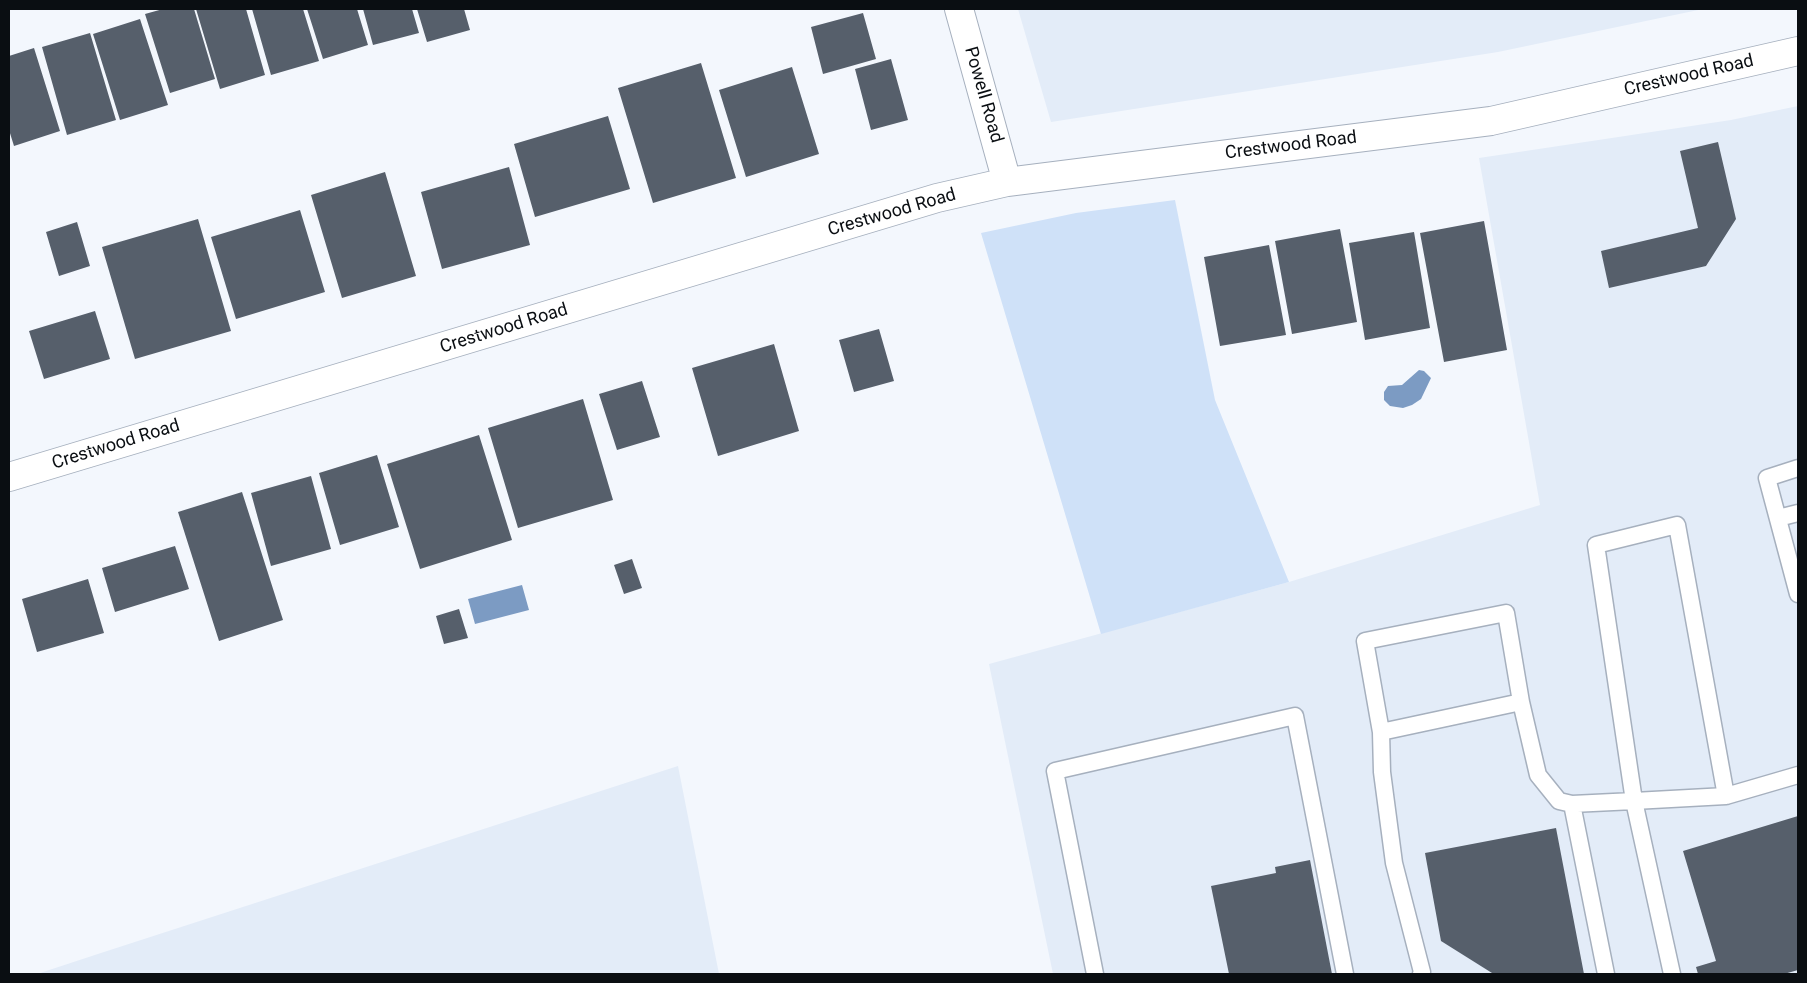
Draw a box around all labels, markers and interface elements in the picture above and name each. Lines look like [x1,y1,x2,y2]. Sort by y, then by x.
street label: Powell Road [959,44,1007,146]
street label: Crestwood Road [1622,51,1756,101]
street label: Crestwood Road [1224,127,1358,165]
street label: Crestwood Road [825,184,959,242]
street label: Crestwood Road [438,299,570,359]
street label: Crestwood Road [50,415,182,475]

